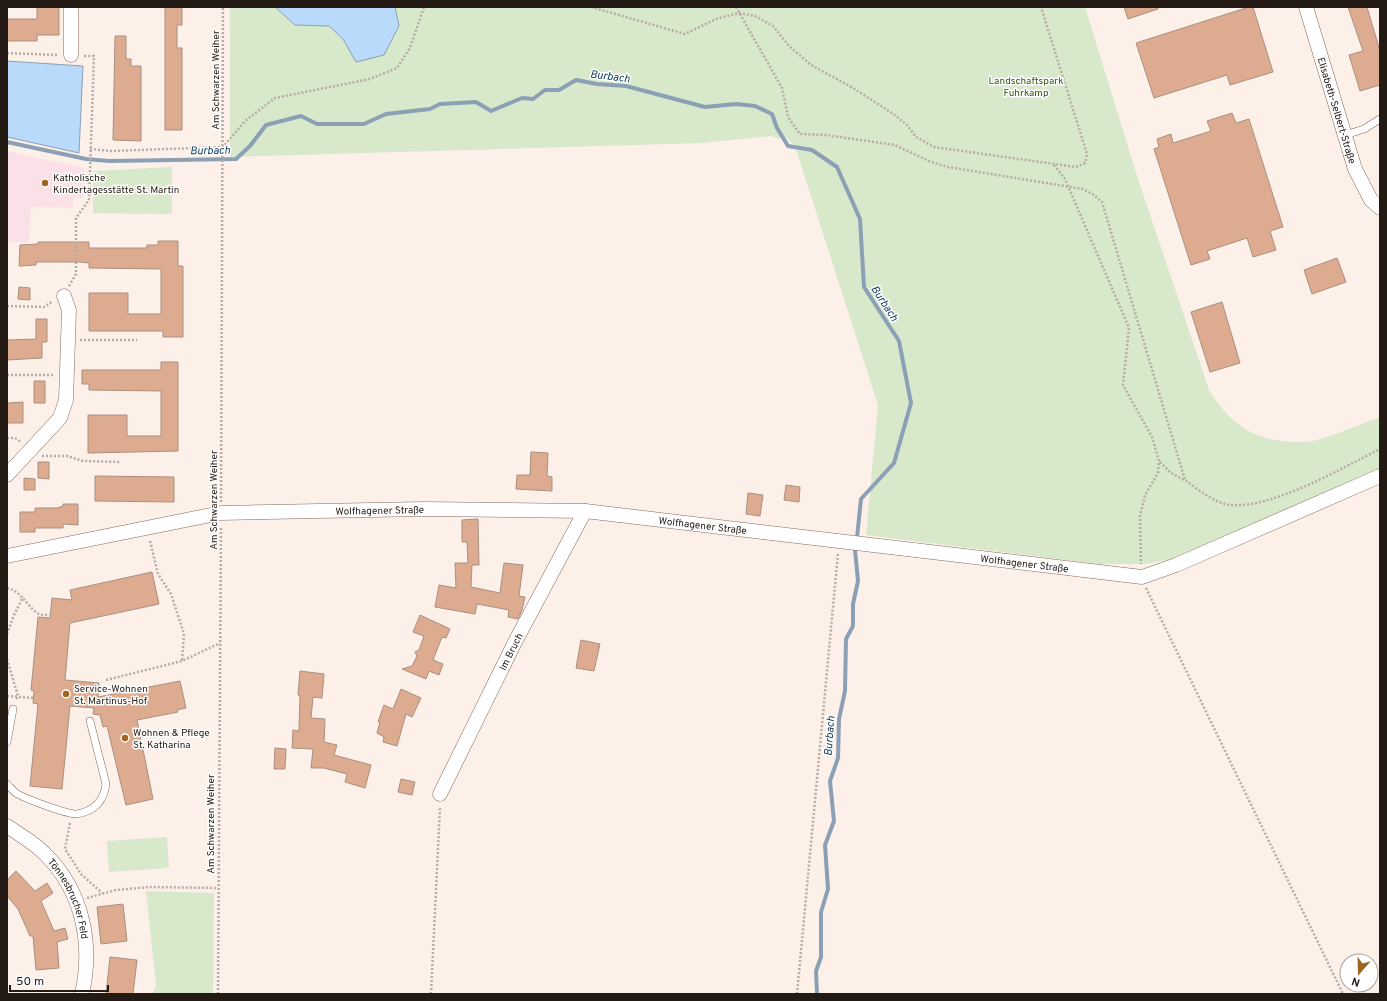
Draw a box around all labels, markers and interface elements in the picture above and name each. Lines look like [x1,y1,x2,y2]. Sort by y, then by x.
street label: Am Schwarzen Weiher [210,30,223,130]
street label: Elisabeth-Selbert-Straße [1314,56,1358,166]
water label: Burbach [589,68,631,86]
park label: Landschaftspark Fuhrkamp [988,75,1064,100]
water label: Burbach [190,144,230,158]
place label: Katholische Kindertagesstätte St. Martin [53,172,179,197]
marker: Katholische Kindertagesstätte St. Martin [40,178,50,188]
water label: Burbach [867,283,901,324]
street label: Am Schwarzen Weiher [208,450,221,550]
street label: Wolfhagener Straße [335,504,424,519]
street label: Wolfhagener Straße [658,515,747,538]
street label: Wolfhagener Straße [980,553,1069,576]
street label: Im Bruch [497,631,527,673]
place label: Service-Wohnen St. Martinus-Hof [74,683,148,708]
marker: Service-Wohnen St. Martinus-Hof [61,689,71,699]
water label: Burbach [822,716,838,757]
place label: Wohnen & Pflege St. Katharina [133,727,210,752]
marker: Wohnen & Pflege St. Katharina [120,733,130,743]
street label: Am Schwarzen Weiher [205,774,218,874]
street label: Tönnesbrucher Feld [44,856,90,940]
north arrow [1339,953,1379,993]
scale bar [10,967,108,993]
text: 50 m [16,974,44,990]
text: N [1350,974,1362,989]

